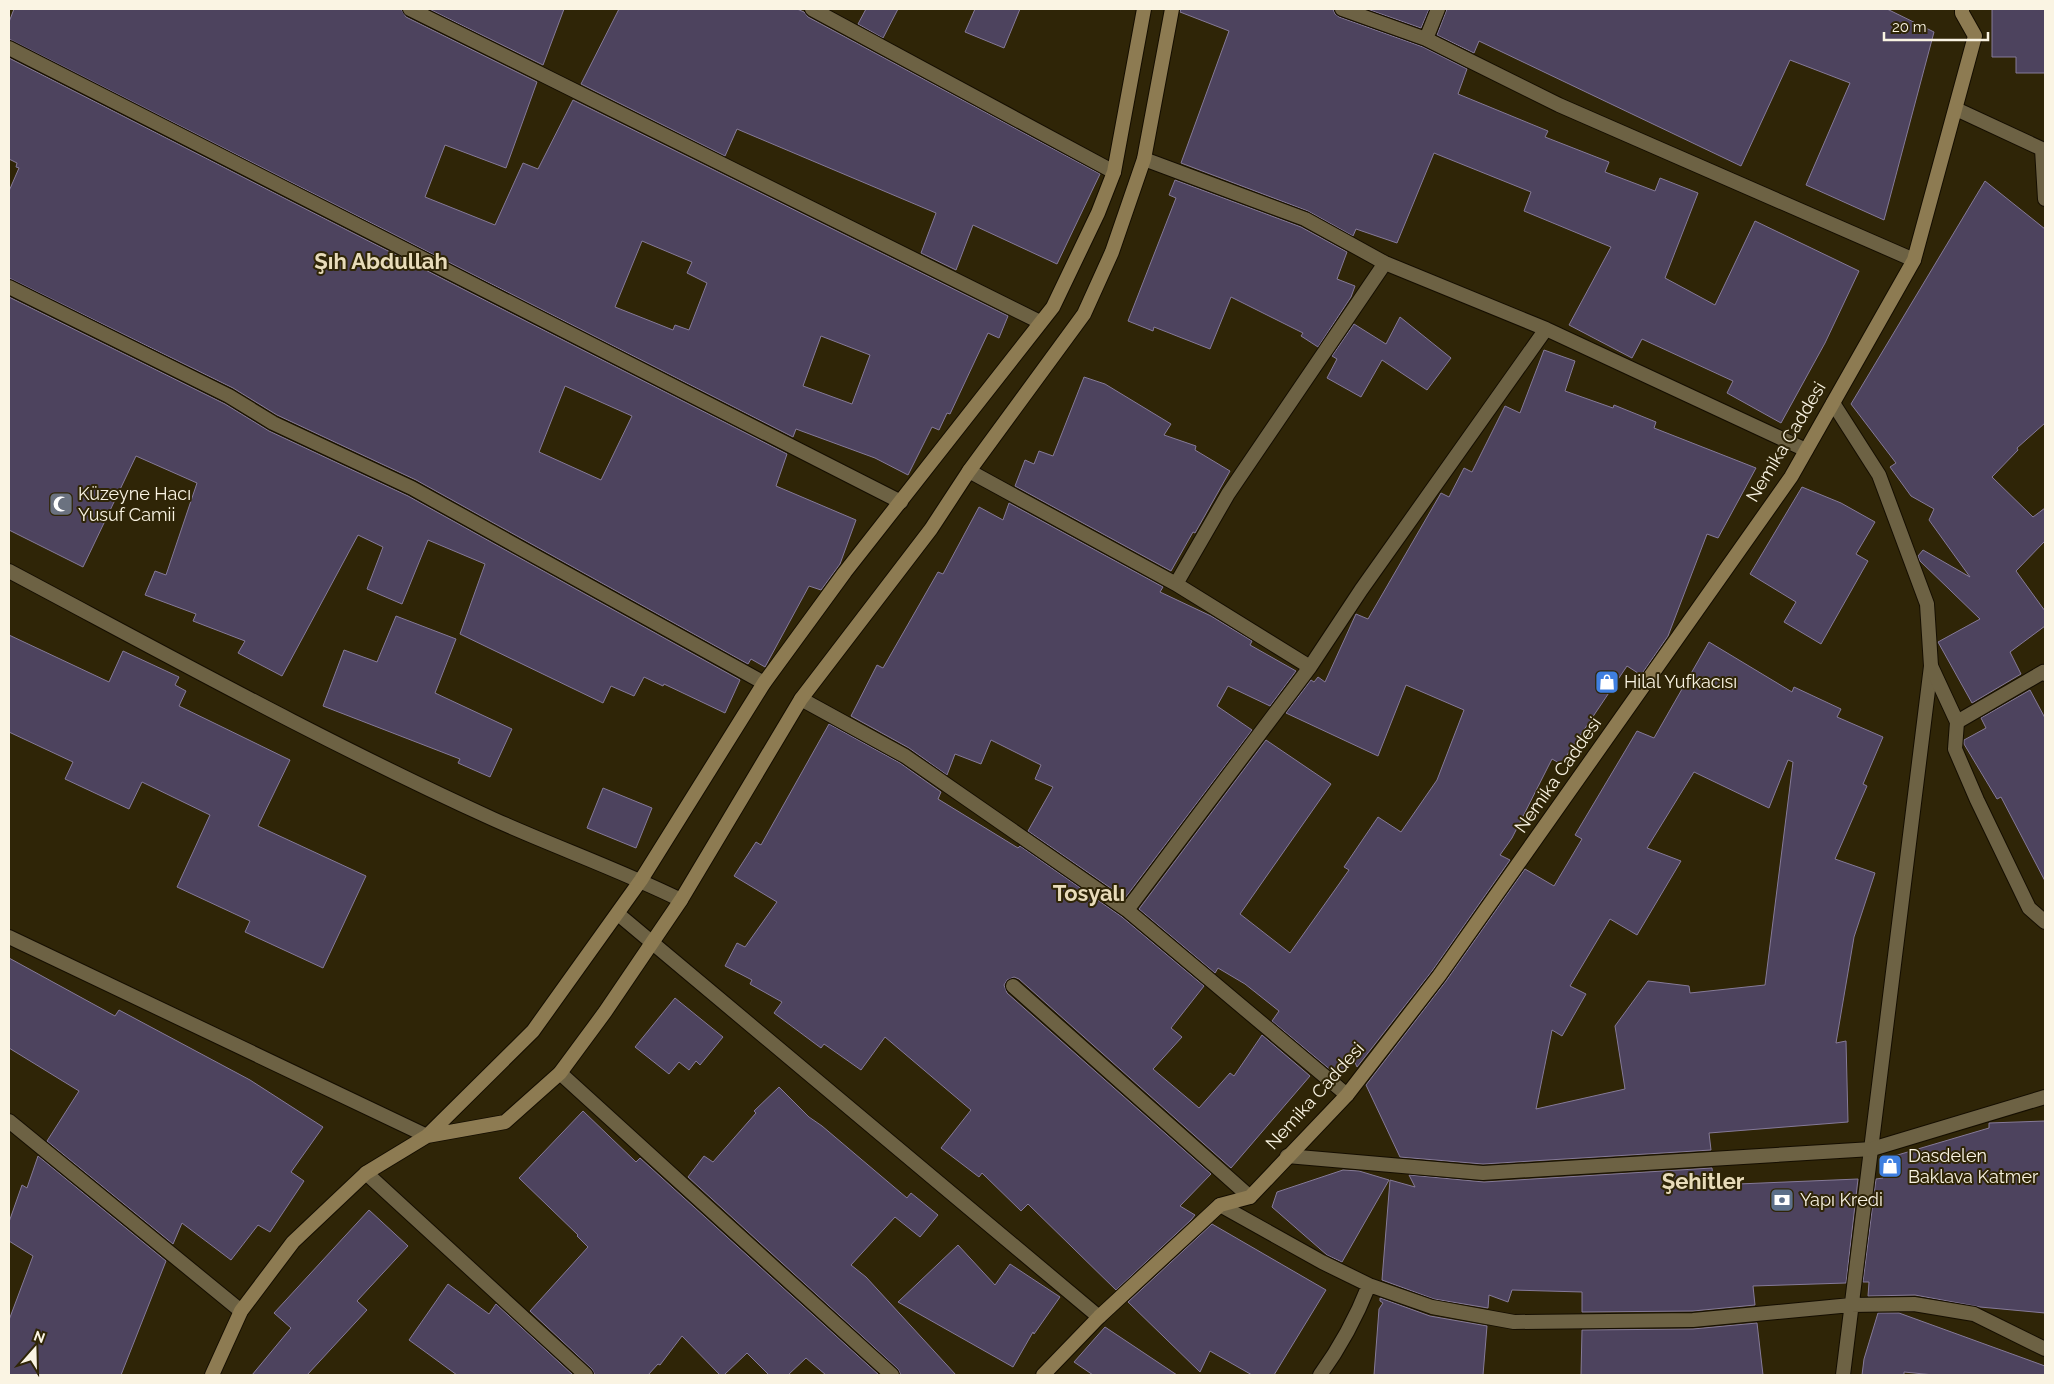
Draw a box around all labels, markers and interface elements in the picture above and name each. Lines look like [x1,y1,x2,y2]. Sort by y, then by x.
scale bar [1884,10,1988,42]
text: 20 m [1892,18,1927,36]
district label: Şıh Abdullah [314,248,448,274]
street label: Nemika Caddesi [1741,378,1830,506]
place label: Küzeyne Hacı Yusuf Camii [78,483,191,525]
mosque icon: Küzeyne Hacı Yusuf Camii [48,491,74,517]
shop icon: Hilal Yufkacısı [1594,669,1620,695]
place label: Hilal Yufkacısı [1624,671,1737,692]
street label: Nemika Caddesi [1510,713,1605,837]
district label: Tosyalı [1053,880,1125,906]
street label: Nemika Caddesi [1261,1038,1368,1153]
place label: Dasdelen Baklava Katmer [1908,1145,2039,1187]
shop icon: Dasdelen Baklava Katmer [1877,1153,1903,1179]
district label: Şehitler [1662,1168,1745,1194]
bank icon: Yapı Kredi [1769,1187,1795,1213]
place label: Yapı Kredi [1800,1189,1883,1210]
north arrow [10,1324,60,1374]
text: N [32,1327,47,1346]

